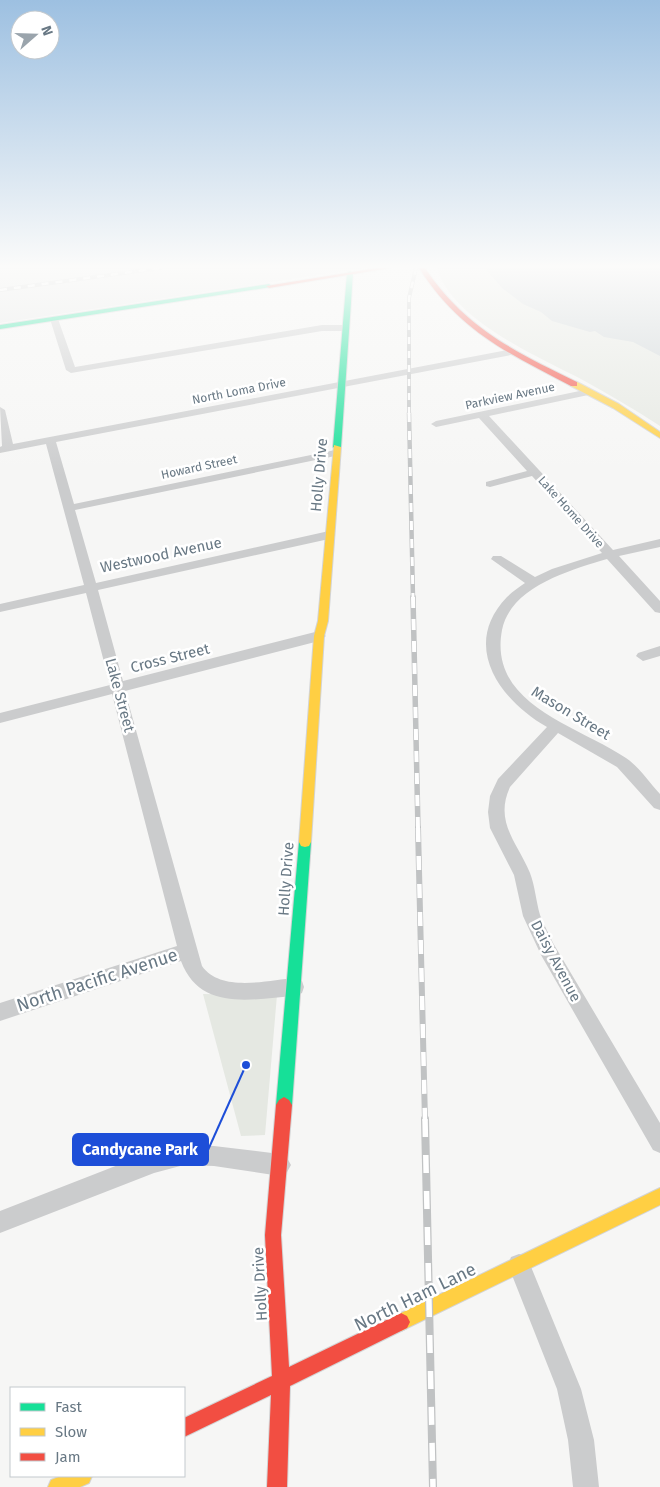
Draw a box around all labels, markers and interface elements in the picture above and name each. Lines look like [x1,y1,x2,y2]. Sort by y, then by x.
north arrow [10,10,60,60]
text: N [37,23,56,38]
street label: North Loma Drive [191,375,287,407]
street label: Parkview Avenue [464,380,556,412]
street label: Holly Drive [307,437,331,513]
street label: Howard Street [160,452,239,482]
street label: Lake Home Drive [535,473,607,551]
street label: Westwood Avenue [99,533,223,577]
street label: Cross Street [129,639,212,677]
street label: Lake Street [101,656,139,735]
street label: Mason Street [528,682,614,744]
street label: Holly Drive [274,841,298,917]
street label: Daisy Avenue [527,917,585,1005]
street label: North Pacific Avenue [14,944,180,1016]
callout: Candycane Park [73,1134,208,1165]
text: Candycane Park [82,1140,198,1159]
street label: Holly Drive [249,1247,271,1321]
street label: North Ham Lane [351,1258,479,1336]
legend [10,1387,185,1477]
text: Fast [55,1398,82,1416]
text: Slow [55,1423,87,1441]
text: Jam [55,1448,81,1466]

